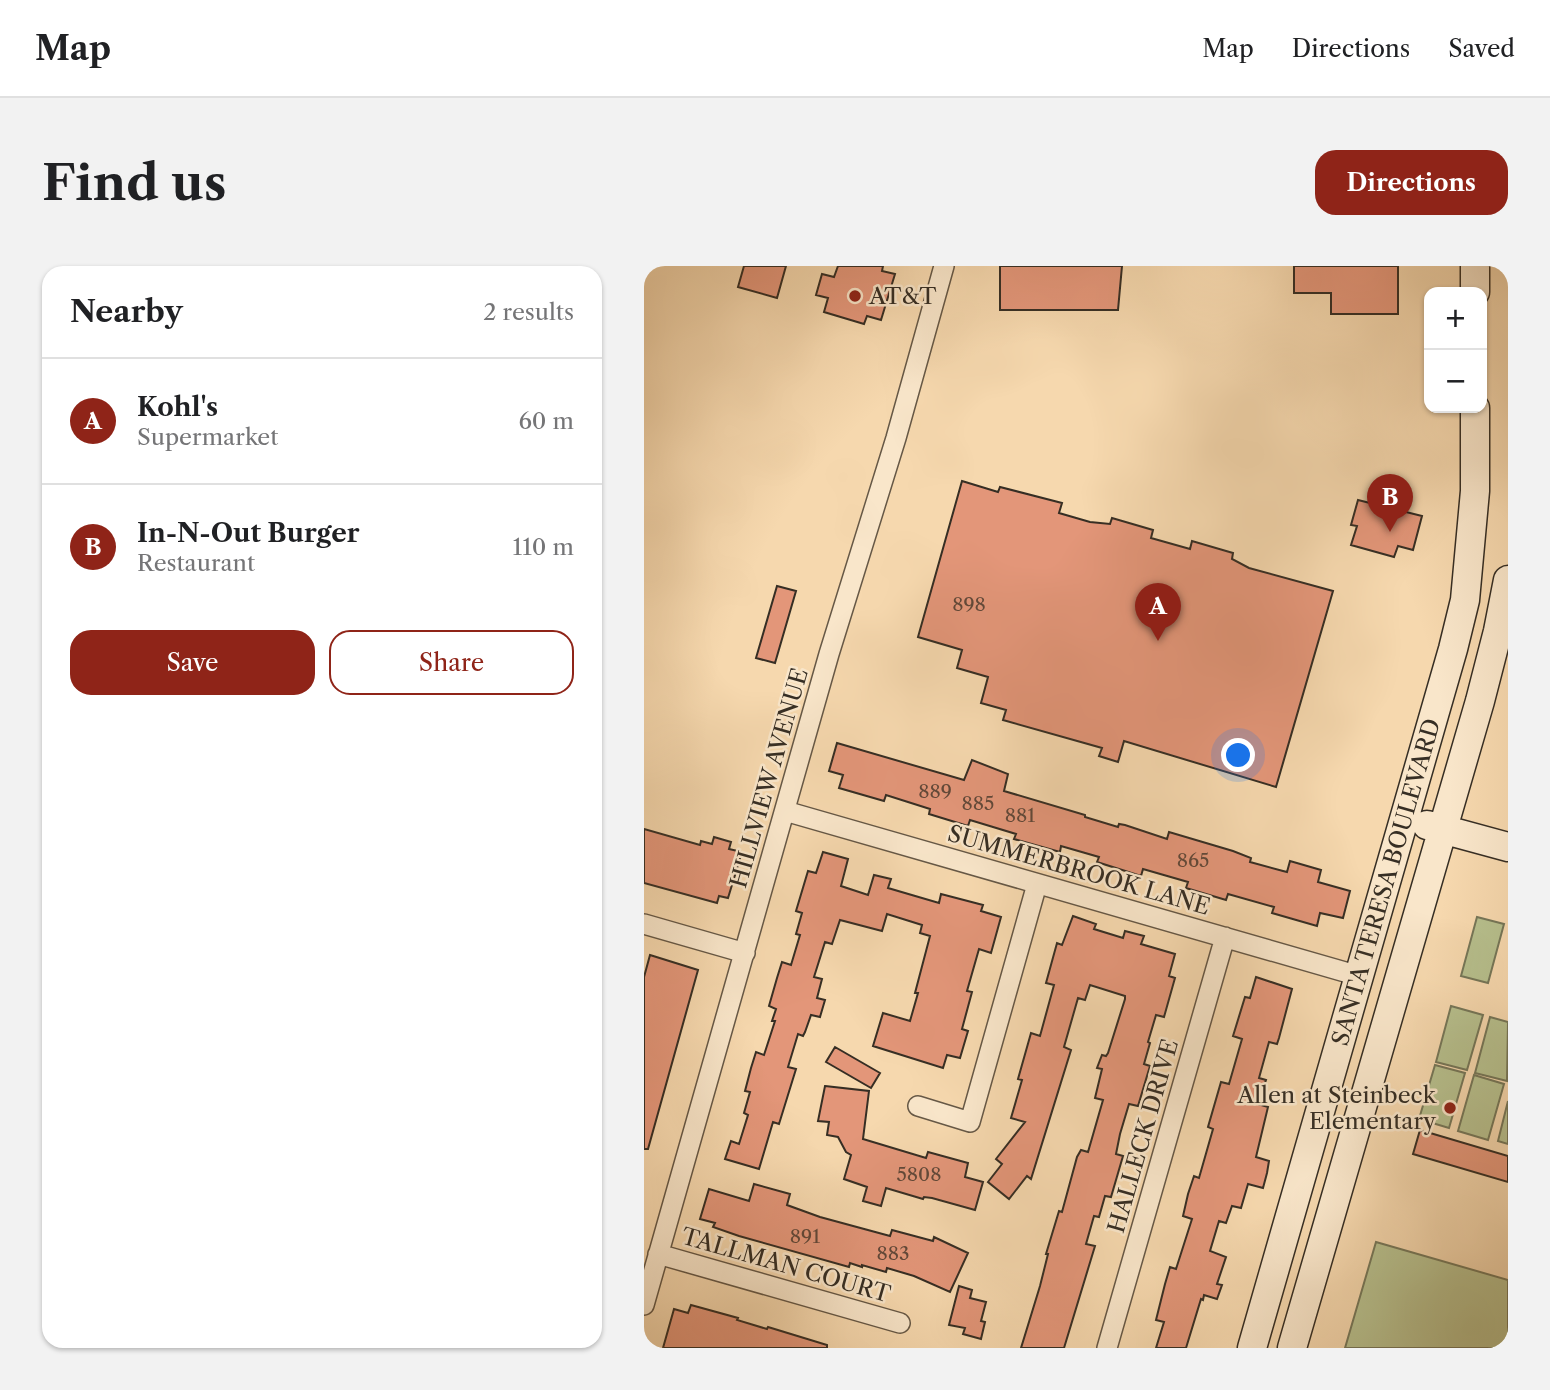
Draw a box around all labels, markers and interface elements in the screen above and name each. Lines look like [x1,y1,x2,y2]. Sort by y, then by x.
text: Map [35,28,111,69]
text: Map [1202,34,1254,63]
text: Directions [1292,34,1410,63]
text: Saved [1448,34,1515,63]
button: Directions [1315,150,1508,215]
text: Find us [42,152,226,213]
place label: AT&T [868,282,937,310]
map controls [1424,287,1487,413]
button: + [1424,287,1487,350]
marker: AT&T [847,288,863,304]
text: Nearby [70,293,183,330]
text: 2 results [483,298,574,326]
button: − [1424,350,1487,413]
text: Kohl's [137,391,218,423]
text: A [84,407,102,435]
text: 60 m [518,407,574,435]
text: Supermarket [137,423,278,451]
pin: B [1367,474,1413,532]
text: In-N-Out Burger [137,517,360,549]
text: B [84,533,102,561]
text: 110 m [513,533,574,561]
text: Restaurant [137,549,255,577]
pin: A [1135,583,1181,641]
house number: 898 [952,593,986,616]
button: Save [70,630,315,695]
button: Share [329,630,574,695]
street label: HILLVIEW AVENUE [724,665,814,891]
street label: SANTA TERESA BOULEVARD [1326,715,1446,1049]
your location [1221,738,1255,772]
house number: 889 [918,780,952,803]
house number: 885 [962,792,994,815]
house number: 881 [1005,804,1035,827]
street label: SUMMERBROOK LANE [945,819,1213,921]
house number: 865 [1177,849,1209,872]
street label: HALLECK DRIVE [1102,1036,1184,1236]
place label: Allen at Steinbeck Elementary [1236,1081,1438,1135]
marker: Allen at Steinbeck Elementary [1442,1100,1458,1116]
house number: 5808 [897,1163,941,1186]
street label: TALLMAN COURT [678,1222,894,1308]
house number: 891 [790,1225,820,1248]
house number: 883 [877,1242,909,1265]

